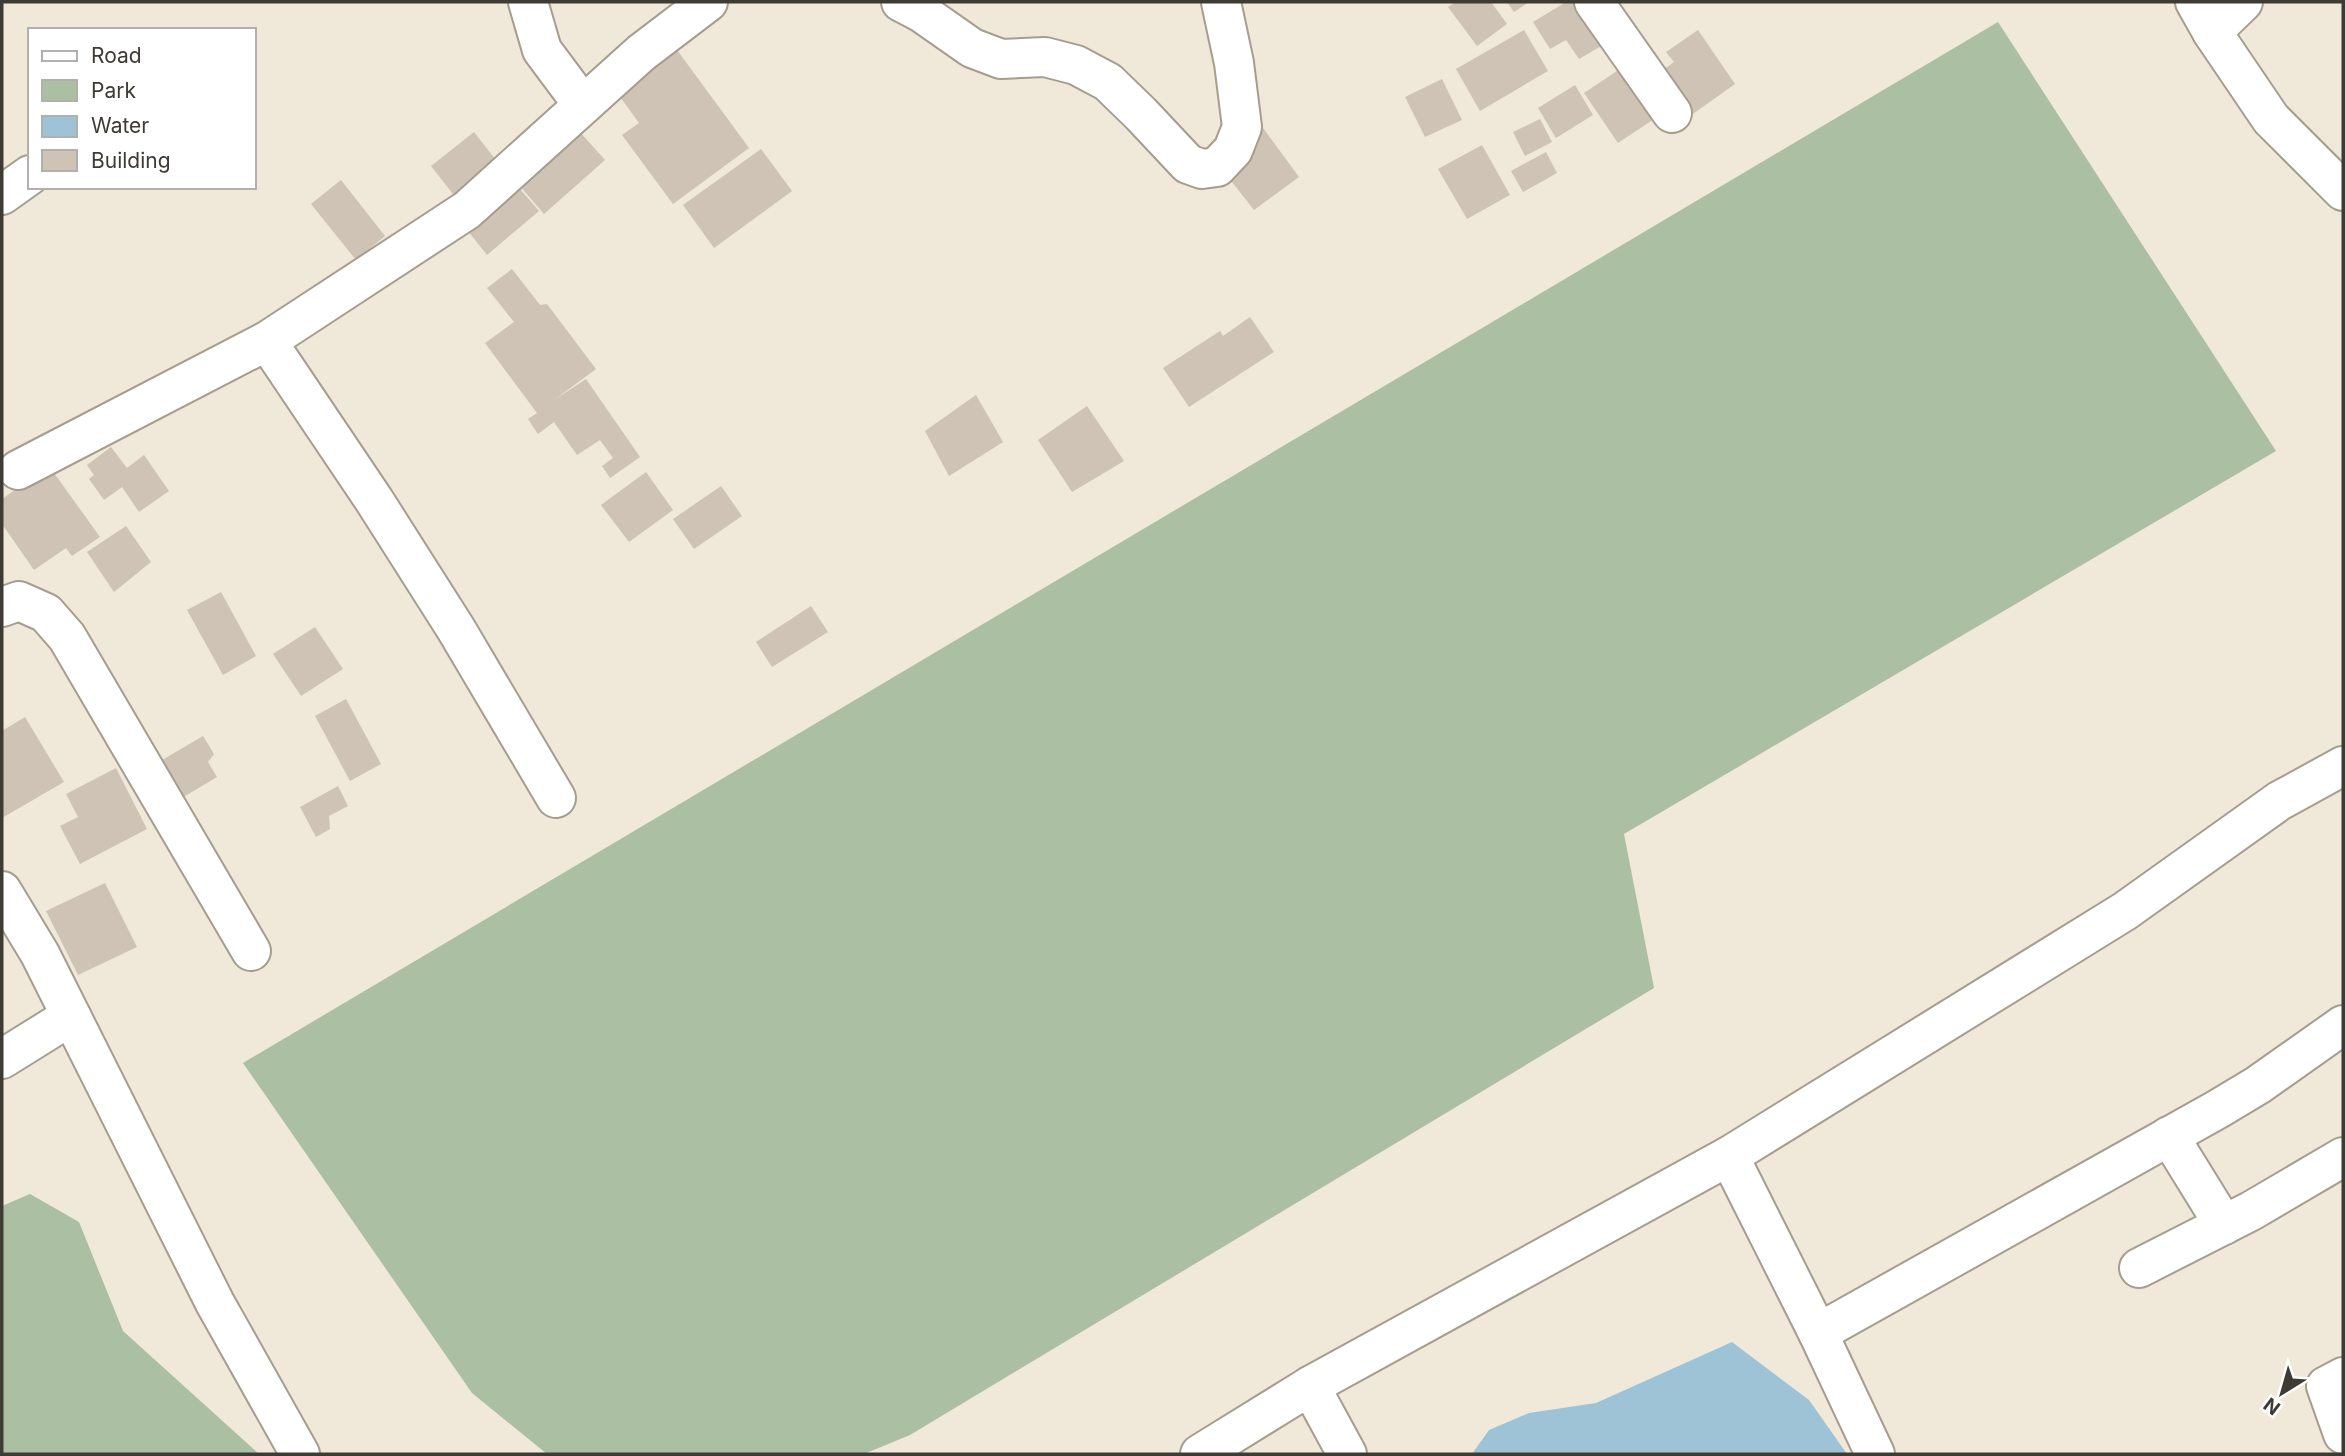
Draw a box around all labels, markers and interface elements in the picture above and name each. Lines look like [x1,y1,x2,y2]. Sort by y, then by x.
legend [28,28,256,189]
text: Road [91,43,142,68]
text: Park [91,78,136,103]
text: Water [91,113,149,138]
text: Building [91,148,171,173]
north arrow [2247,1358,2317,1428]
text: N [2259,1393,2285,1420]

